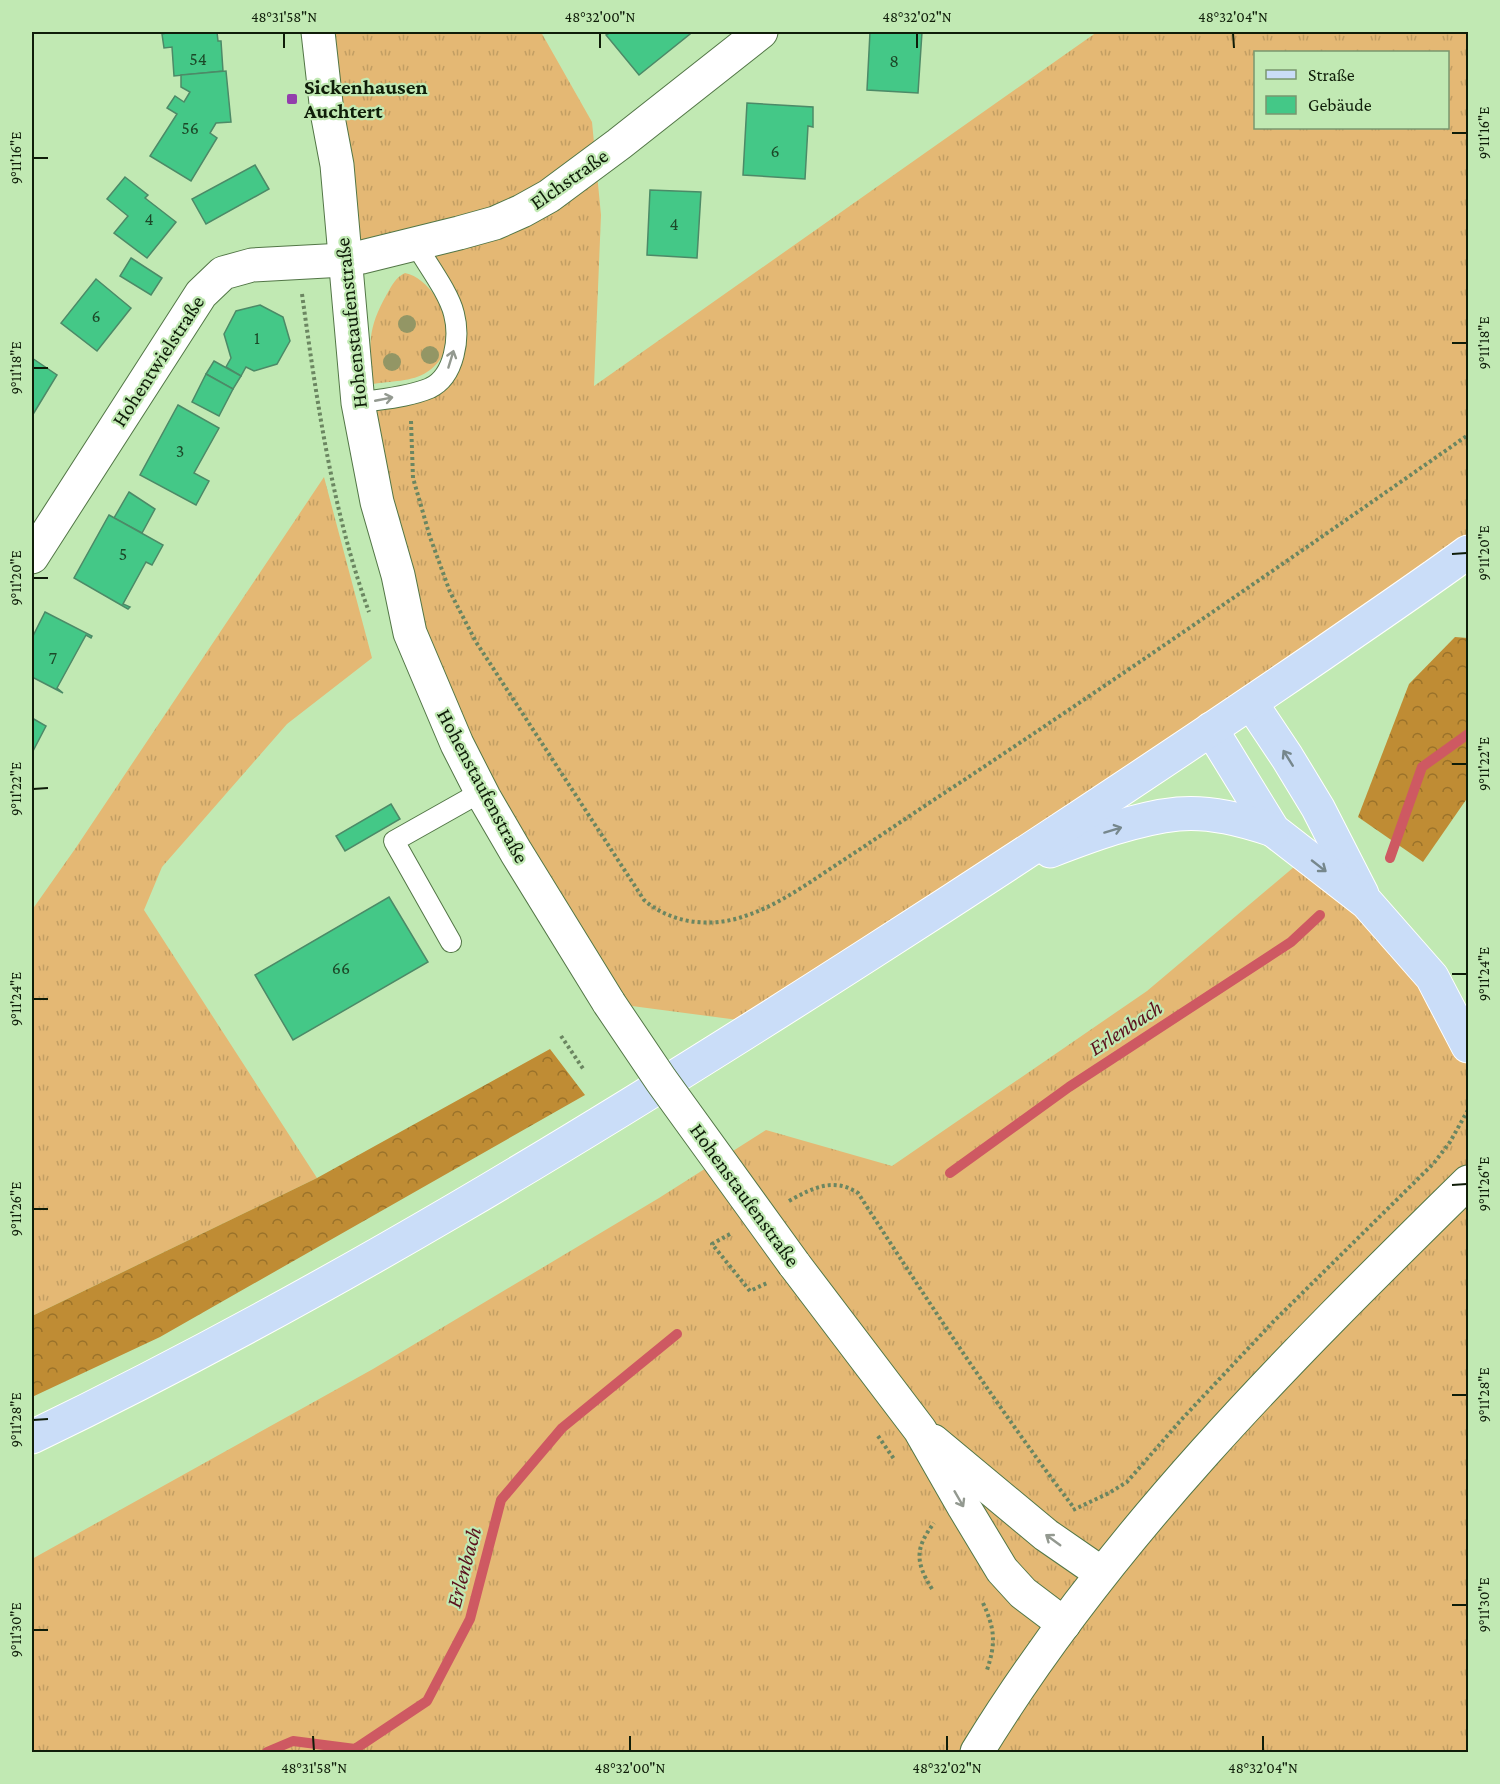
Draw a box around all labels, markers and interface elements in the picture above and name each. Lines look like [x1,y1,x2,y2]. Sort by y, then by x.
text: 48°31'58"N [251,9,317,25]
text: 48°32'00"N [565,9,635,25]
text: 48°32'02"N [882,9,952,25]
text: 48°32'04"N [1198,9,1268,25]
house number: 54 [189,49,207,69]
house number: 8 [889,51,899,71]
legend [1254,51,1449,129]
text: Straße [1308,65,1355,85]
place label: Sickenhausen Auchtert [303,75,427,123]
marker: Sickenhausen Auchtert [285,92,299,106]
text: Gebäude [1308,95,1372,115]
text: 9°11'16"E [1476,107,1492,159]
house number: 56 [181,118,199,138]
text: 9°11'16"E [8,132,24,184]
house number: 6 [770,141,780,161]
street label: Elchstraße [525,143,613,215]
house number: 4 [144,209,154,229]
house number: 4 [669,214,679,234]
street label: Hohenstaufenstraße [330,236,372,410]
street label: Hohentwielstraße [107,291,209,431]
house number: 6 [91,306,101,326]
text: 9°11'18"E [1476,316,1492,370]
house number: 1 [254,328,260,348]
text: 9°11'18"E [8,341,24,395]
one-way arrow [446,350,457,369]
one-way arrow [374,393,393,404]
house number: 3 [176,441,184,461]
text: 9°11'20"E [1476,525,1492,581]
house number: 5 [119,544,127,564]
text: 9°11'20"E [8,550,24,606]
house number: 7 [49,648,57,668]
street label: Hohenstaufenstraße [432,705,534,867]
text: 9°11'22"E [1476,737,1492,791]
one-way arrow [1281,750,1293,767]
text: 9°11'22"E [8,762,24,816]
one-way arrow [1103,824,1122,835]
one-way arrow [1311,859,1327,872]
text: 9°11'24"E [1476,947,1492,1001]
house number: 66 [332,958,350,978]
text: 9°11'24"E [8,972,24,1026]
water label: Erlenbach [1084,994,1167,1060]
street label: Hohenstaufenstraße [685,1119,805,1271]
text: 9°11'26"E [1476,1157,1492,1211]
text: 9°11'26"E [8,1182,24,1236]
text: 9°11'28"E [1476,1367,1492,1423]
text: 9°11'28"E [8,1392,24,1448]
one-way arrow [954,1490,965,1508]
water label: Erlenbach [441,1524,486,1610]
one-way arrow [1045,1534,1061,1546]
text: 9°11'30"E [1476,1577,1492,1633]
text: 9°11'30"E [8,1602,24,1658]
text: 48°31'58"N [281,1760,347,1776]
text: 48°32'00"N [595,1760,665,1776]
text: 48°32'02"N [912,1760,982,1776]
text: 48°32'04"N [1228,1760,1298,1776]

